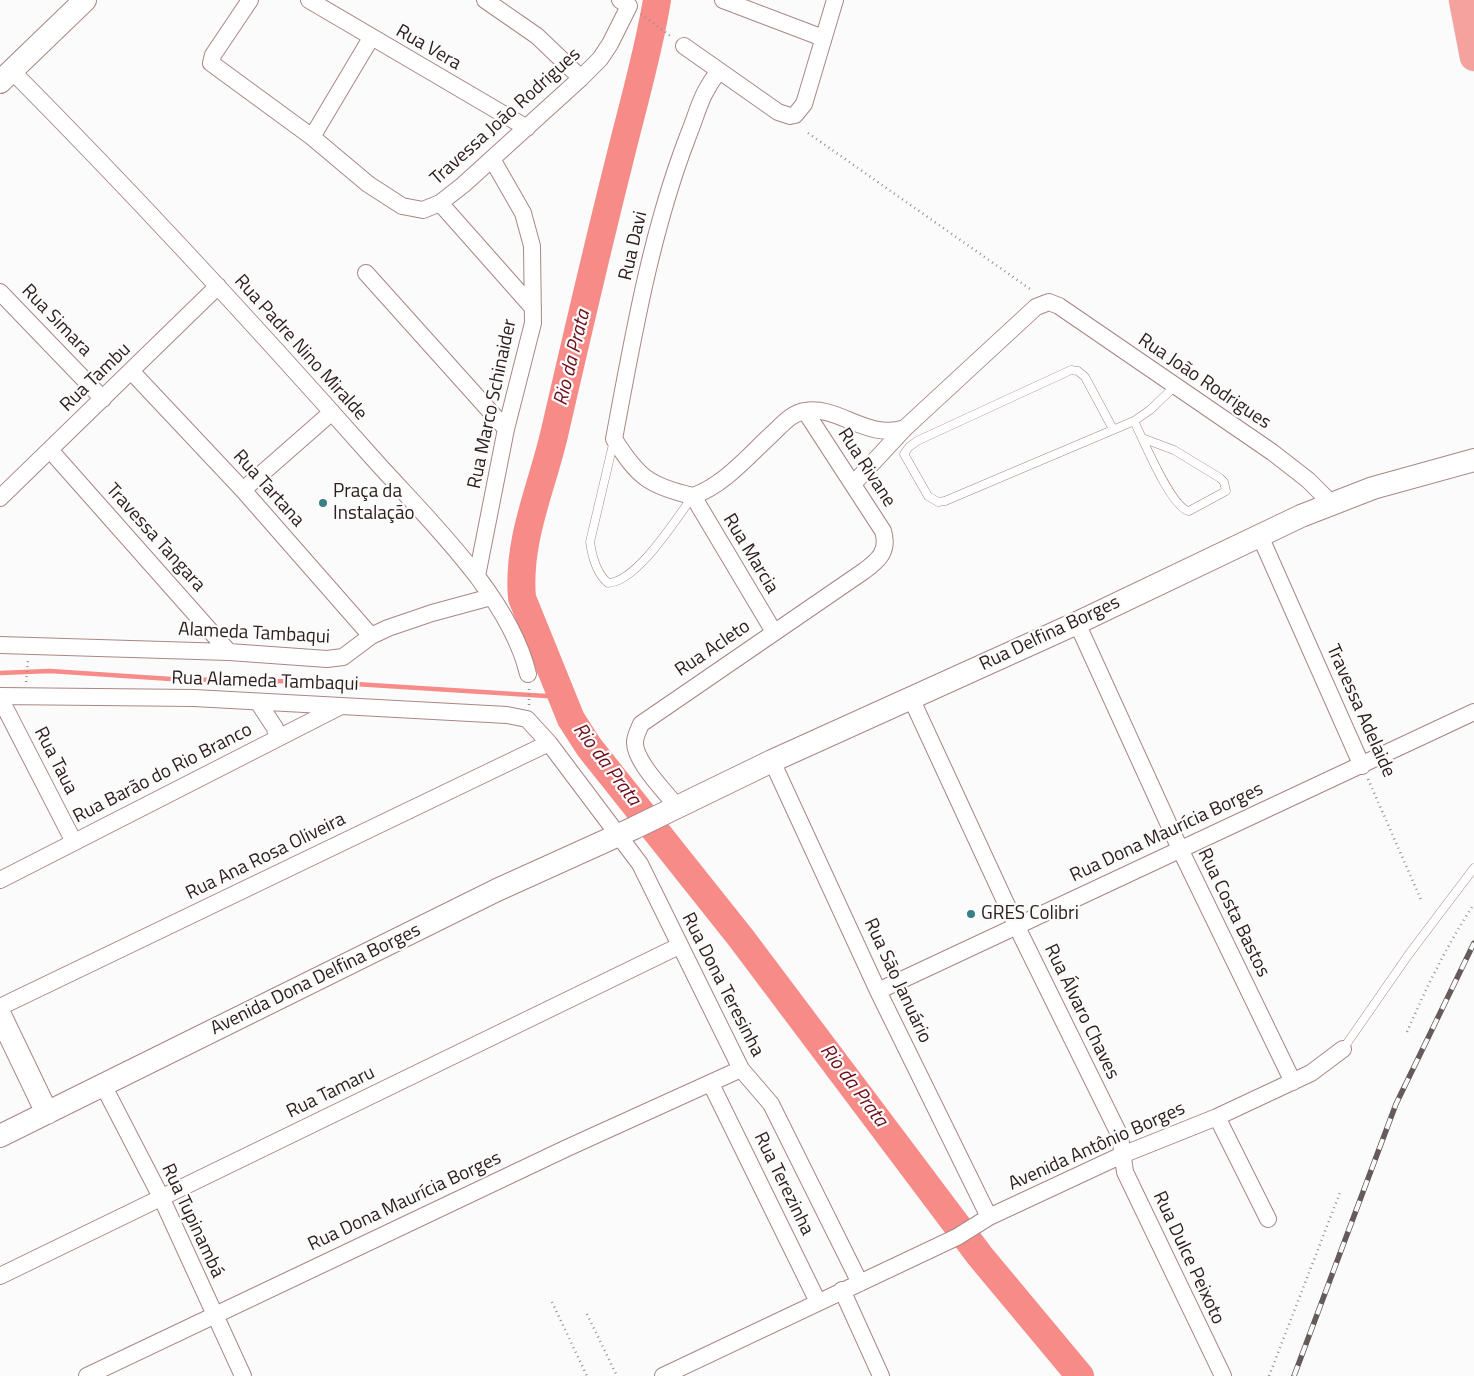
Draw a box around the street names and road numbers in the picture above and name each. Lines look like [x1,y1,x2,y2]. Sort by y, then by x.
street label: Rua Vera [391,20,465,76]
street label: Travessa Joāo Rodrigues [426,44,586,190]
street label: Rua Davi [615,209,653,283]
street label: Rua Padre Nino Miralde [229,271,371,425]
street label: Rua Simara [16,280,96,362]
street label: Rua Marco Schinaider [464,317,522,491]
street label: Rua João Rodrigues [1133,329,1275,435]
street label: Rua Tambu [56,339,136,417]
street label: Rua Rivane [832,424,900,512]
street label: Rua Tartana [227,446,309,532]
street label: Travessa Tangara [100,479,210,597]
street label: Rua Marcia [717,510,783,598]
street label: Rua Delfina Borges [976,591,1124,677]
street label: Rua Acleto [671,616,755,682]
street label: Alameda Tambaqui [178,619,330,649]
street label: Travessa Adelaide [1321,641,1399,781]
street label: Rua Alameda Tambaqui [171,667,359,697]
street label: Rua Barão do Rio Branco [70,719,256,829]
street label: Rua Taua [28,723,82,799]
street label: Rua Dona Maurícia Borges [1067,778,1267,888]
street label: Rua Ana Rosa Oliveira [183,808,349,906]
street label: Rua Costa Bastos [1192,845,1274,981]
street label: Rua Dona Teresinha [676,909,768,1061]
street label: Rua Sāo Januário [858,915,936,1047]
street label: Avenida Dona Delfina Borges [207,919,425,1041]
street label: Rua Álvaro Chaves [1038,941,1124,1083]
street label: Rua Tamaru [283,1062,379,1124]
street label: Avenida Antônio Borges [1005,1098,1189,1196]
street label: Rua Terezinha [748,1129,818,1239]
street label: Rua Dona Maurícia Borges [305,1147,505,1257]
street label: Rua Tupinambá [156,1160,228,1282]
street label: Rua Dulce Peixoto [1147,1188,1229,1328]

